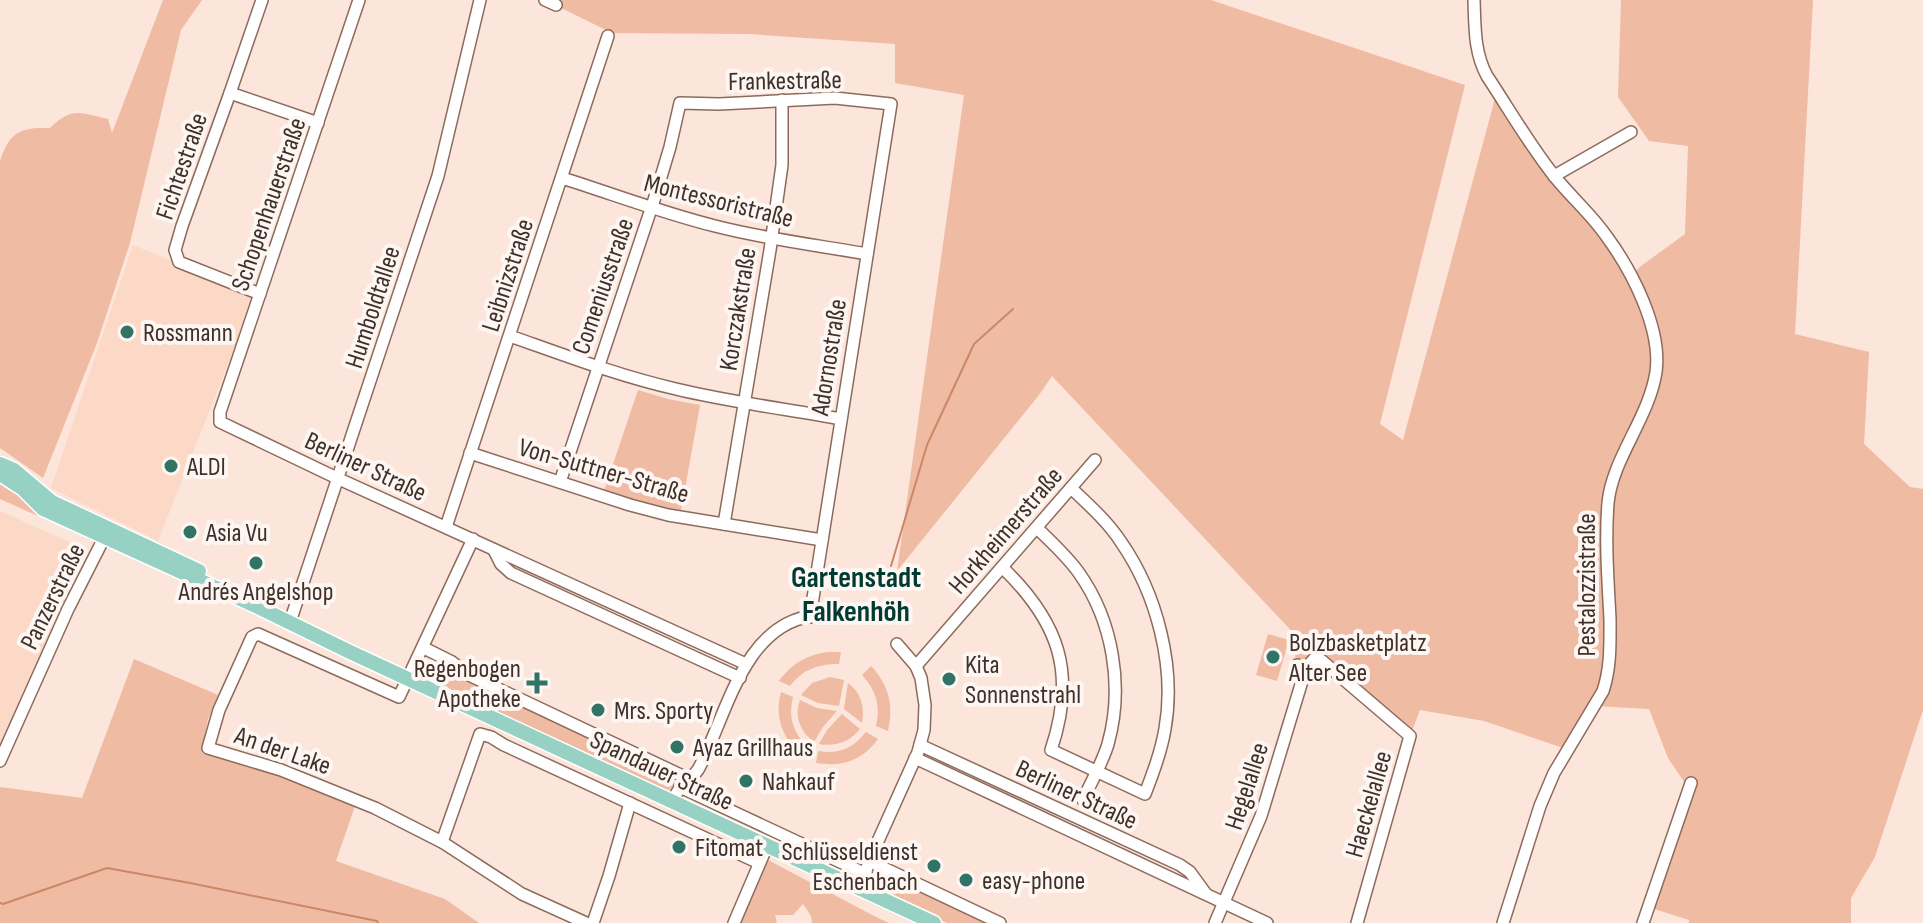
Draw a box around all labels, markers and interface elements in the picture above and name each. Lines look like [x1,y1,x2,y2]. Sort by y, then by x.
street label: Frankestraße [728,65,842,98]
street label: Fichtestraße [150,109,215,224]
street label: Schopenhauerstraße [225,114,314,295]
street label: Montessoristraße [641,168,797,235]
street label: Comeniusstraße [566,214,641,359]
street label: Leibnizstraße [476,215,541,336]
street label: Humboldtallee [339,243,408,372]
street label: Korczakstraße [713,246,763,373]
street label: Adornostraße [805,297,854,419]
place label: Rossmann [143,318,233,349]
marker: Rossmann [118,323,136,341]
street label: Berliner Straße [300,426,431,509]
street label: Von-Suttner-Straße [515,432,692,511]
place label: ALDI [186,452,226,483]
marker: ALDI [162,457,180,475]
street label: Horkheimerstraße [943,461,1070,601]
street label: Pestalozzistraße [1572,513,1603,657]
place label: Asia Vu [205,518,268,549]
marker: Asia Vu [181,523,199,541]
street label: Panzerstraße [14,539,92,655]
marker: Andrés Angelshop [247,554,265,572]
district label: Gartenstadt Falkenhöh [791,560,921,630]
place label: Andrés Angelshop [178,577,333,608]
place label: Bolzbasketplatz Alter See [1288,628,1427,689]
marker: Bolzbasketplatz Alter See [1264,648,1282,666]
place label: Kita Sonnenstrahl [965,650,1081,711]
place label: Regenbogen Apotheke [414,654,521,715]
marker: Kita Sonnenstrahl [940,670,958,688]
marker: Regenbogen Apotheke [528,674,546,692]
place label: Mrs. Sporty [614,696,713,727]
marker: Mrs. Sporty [589,701,607,719]
street label: An der Lake [230,720,335,782]
street label: Spandauer Straße [585,725,738,818]
place label: Ayaz Grillhaus [692,733,813,764]
marker: Ayaz Grillhaus [668,738,686,756]
street label: Hegelallee [1219,739,1276,834]
street label: Haeckelallee [1339,748,1399,861]
street label: Berliner Straße [1011,754,1142,837]
place label: Nahkauf [762,767,835,798]
marker: Nahkauf [737,772,755,790]
place label: Fitomat [695,833,763,864]
place label: Schlüsseldienst Eschenbach [781,837,918,898]
marker: Fitomat [670,838,688,856]
marker: Schlüsseldienst Eschenbach [925,857,943,875]
place label: easy-phone [982,866,1085,897]
marker: easy-phone [957,871,975,889]

